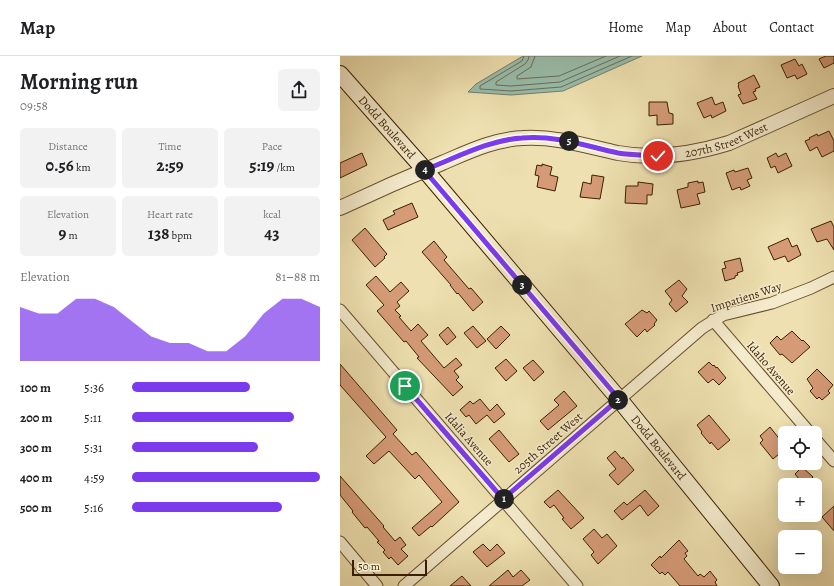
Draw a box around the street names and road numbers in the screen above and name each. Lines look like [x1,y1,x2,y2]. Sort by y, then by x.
street label: Dodd Boulevard [355,92,420,163]
street label: 207th Street West [684,119,770,161]
street label: Impatiens Way [709,278,784,316]
street label: Idaho Avenue [743,338,799,398]
street label: Idalia Avenue [441,409,497,469]
street label: 205th Street West [510,409,586,477]
street label: Dodd Boulevard [627,412,690,484]

